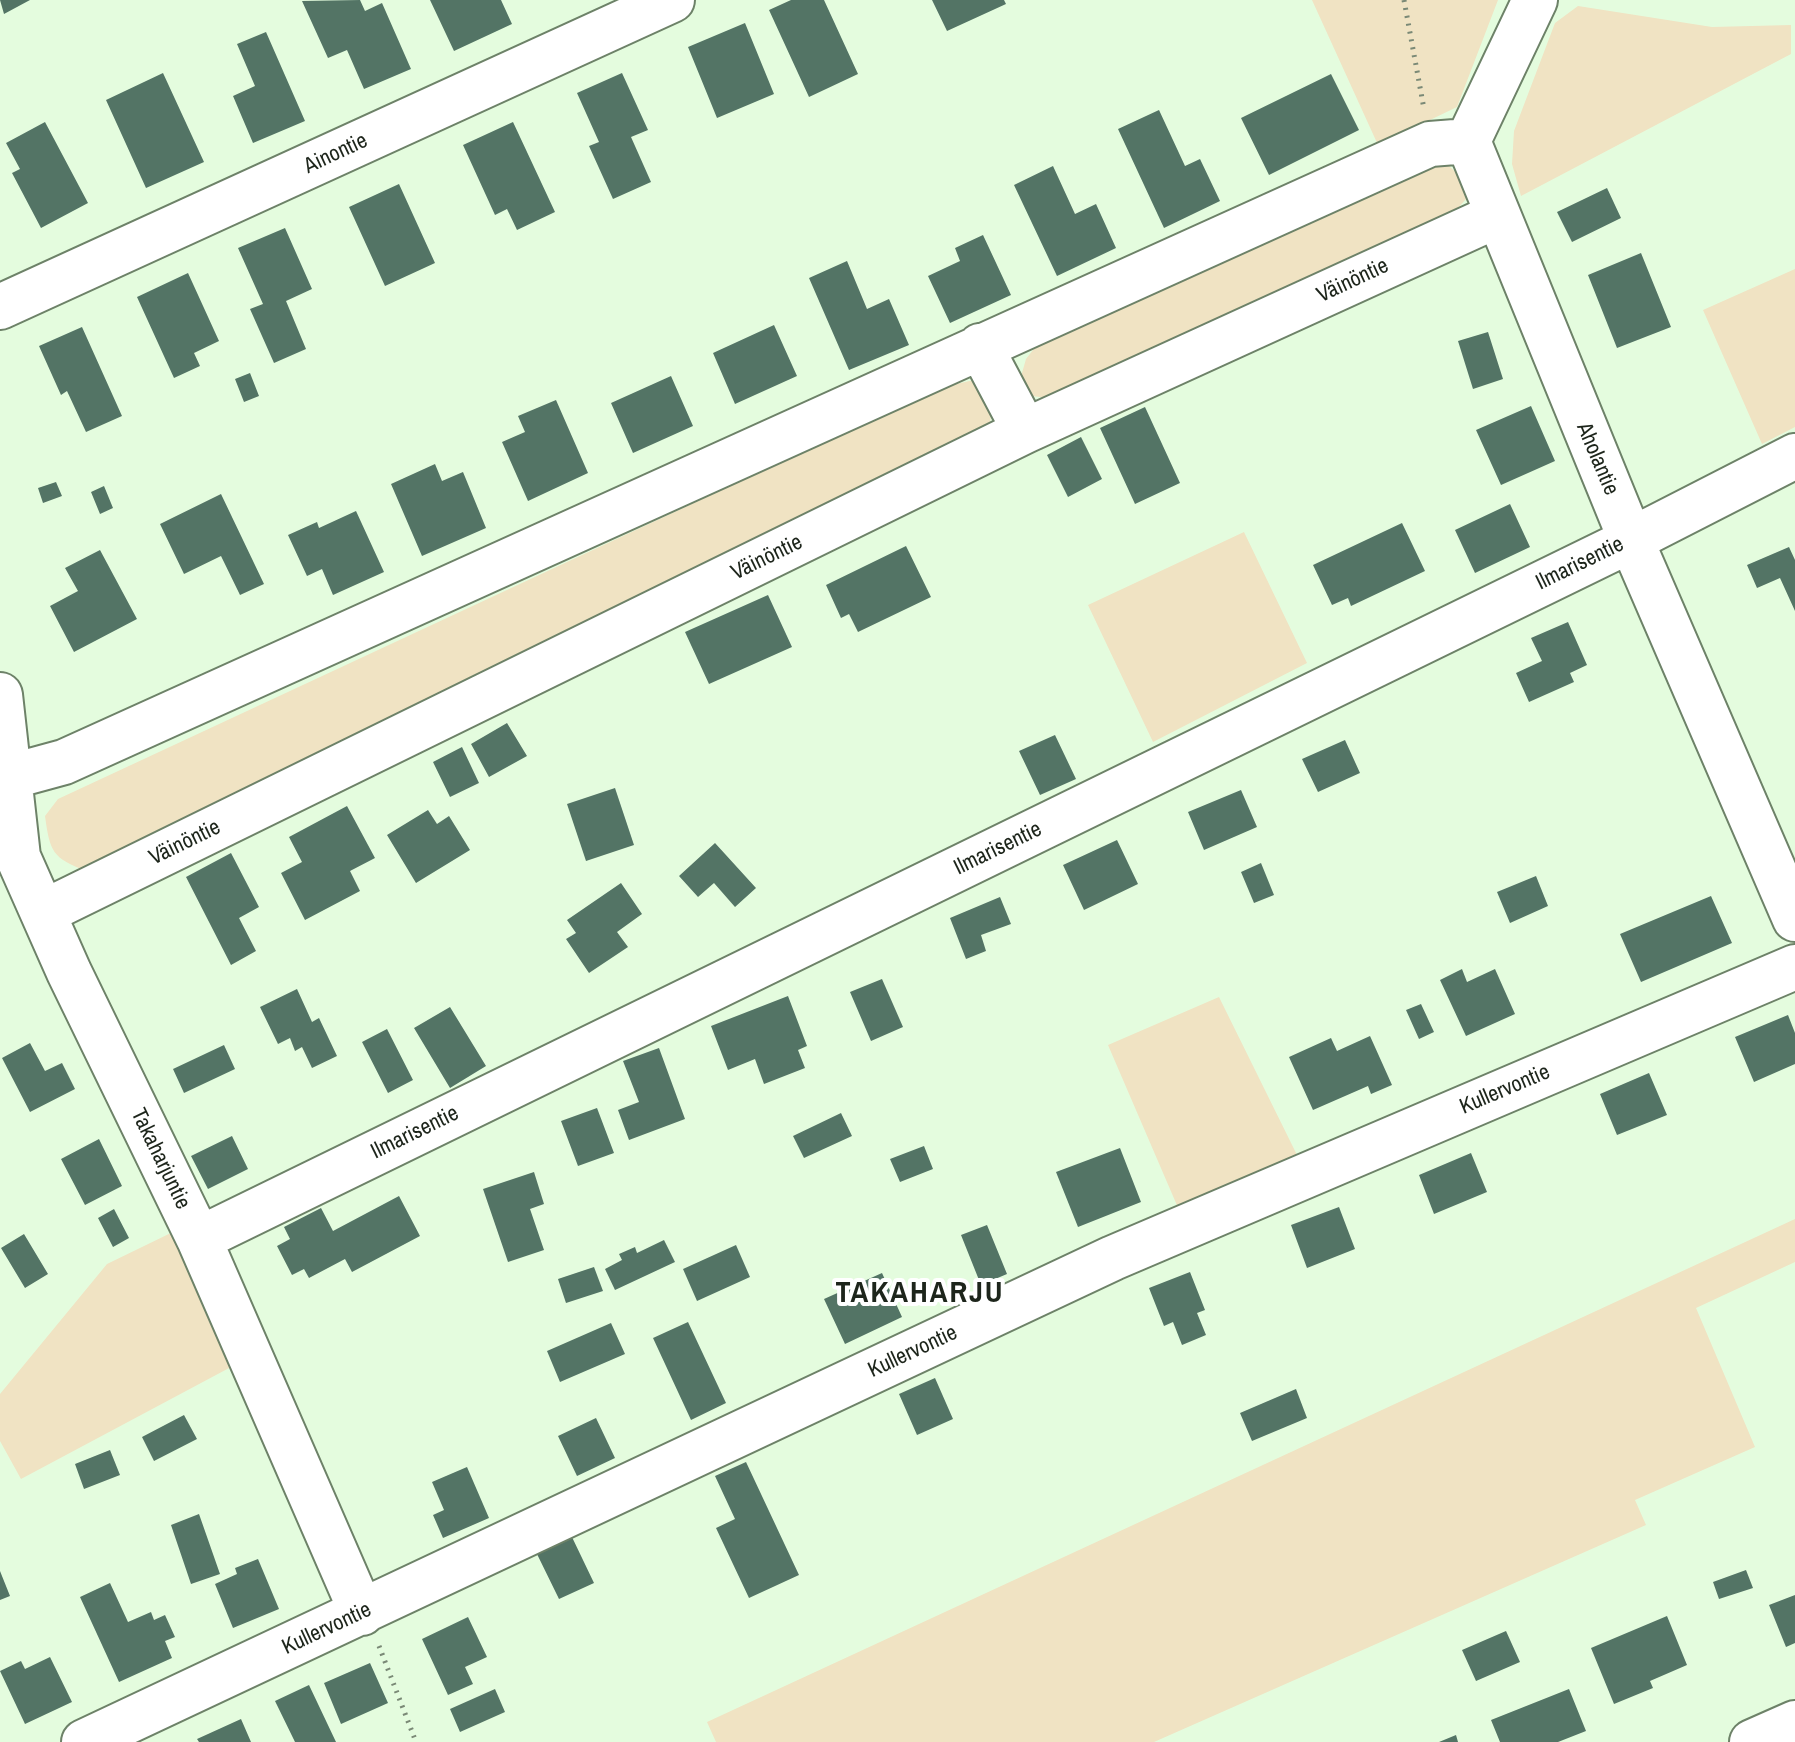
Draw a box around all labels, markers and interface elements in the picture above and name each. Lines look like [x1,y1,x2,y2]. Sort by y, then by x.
street label: Ainontie [300,128,372,180]
street label: Väinöntie [1313,253,1393,309]
street label: Aholantie [1570,419,1624,499]
street label: Väinöntie [727,529,807,587]
street label: Ilmarisentie [1532,531,1628,597]
street label: Väinöntie [145,814,225,872]
street label: Ilmarisentie [950,816,1046,882]
street label: Kullervontie [1456,1059,1554,1121]
street label: Ilmarisentie [367,1100,463,1166]
street label: Takaharjuntie [124,1104,196,1214]
district label: TAKAHARJU [835,1276,1005,1312]
street label: Kullervontie [864,1320,962,1384]
street label: Kullervontie [278,1597,376,1661]

